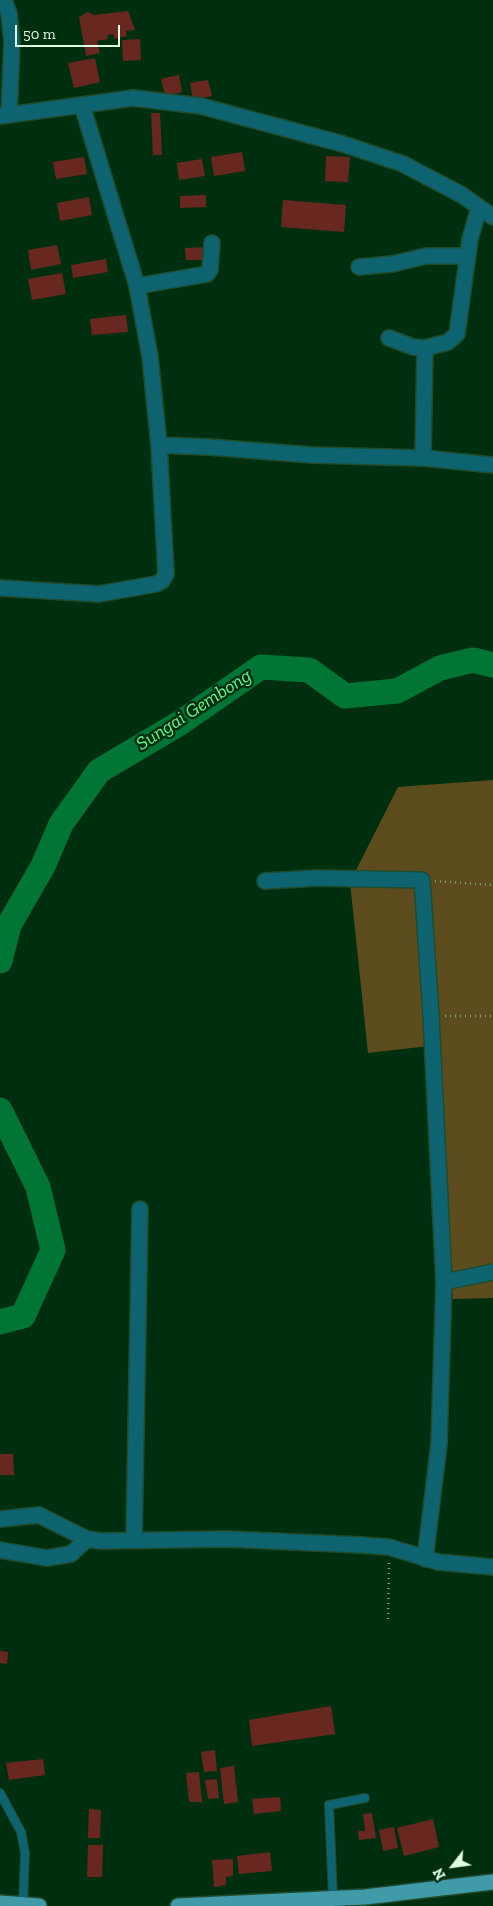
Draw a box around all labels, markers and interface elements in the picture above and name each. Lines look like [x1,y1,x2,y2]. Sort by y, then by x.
scale bar [18,15,122,47]
text: 50 m [23,25,56,43]
water label: Sungai Gembong [132,664,256,756]
north arrow [428,1841,478,1891]
text: N [430,1865,450,1883]

